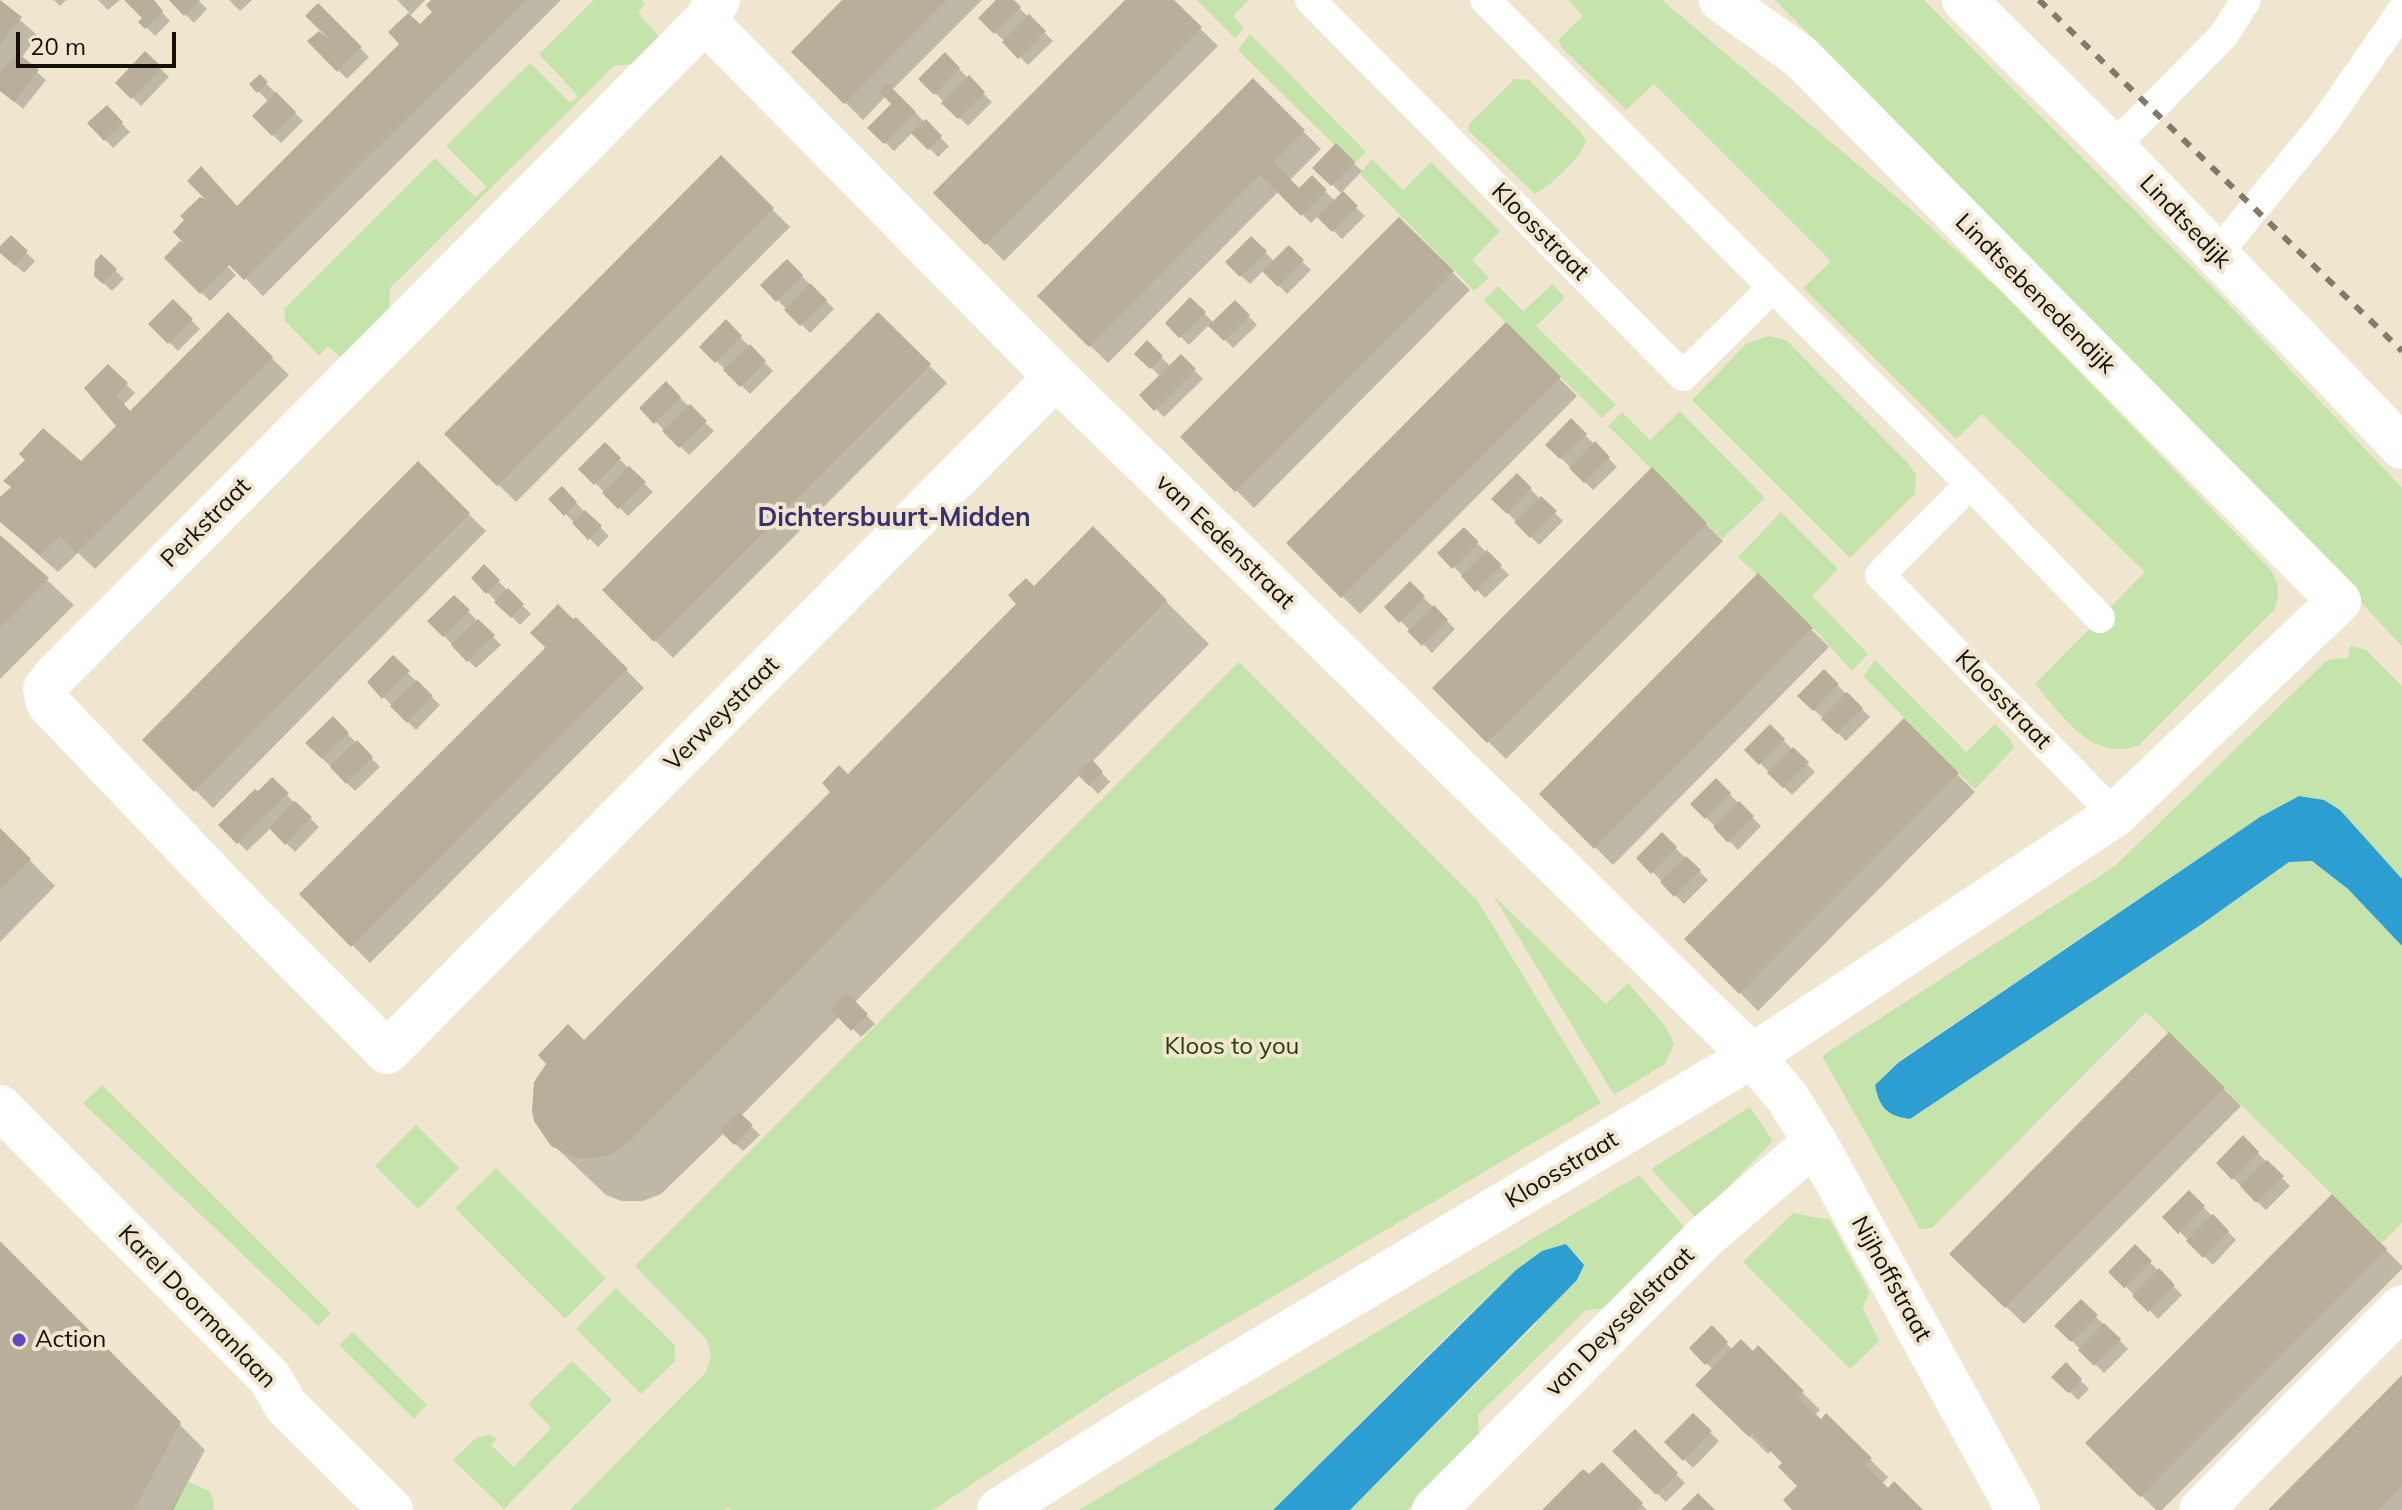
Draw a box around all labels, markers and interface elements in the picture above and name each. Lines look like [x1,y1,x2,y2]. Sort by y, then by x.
scale bar [20,16,180,66]
text: 20 m [30,31,86,61]
street label: Lindtsedijk [2133,169,2237,275]
street label: Kloosstraat [1485,177,1595,287]
street label: Lindtsebenedendijk [1949,208,2121,380]
street label: van Eedenstraat [1150,468,1300,616]
street label: Perkstraat [155,472,257,574]
district label: Dichtersbuurt-Midden [757,502,1031,534]
street label: Kloosstraat [1949,645,2057,755]
street label: Verweystraat [659,651,785,777]
park label: Kloos to you [1165,1033,1299,1061]
street label: Kloosstraat [1500,1125,1624,1215]
street label: Nijhoffstraat [1845,1211,1937,1347]
street label: Karel Doormanlaan [112,1220,282,1394]
street label: van Deysselstraat [1539,1241,1701,1403]
place label: Action [35,1326,106,1354]
marker: Action [10,1331,28,1349]

